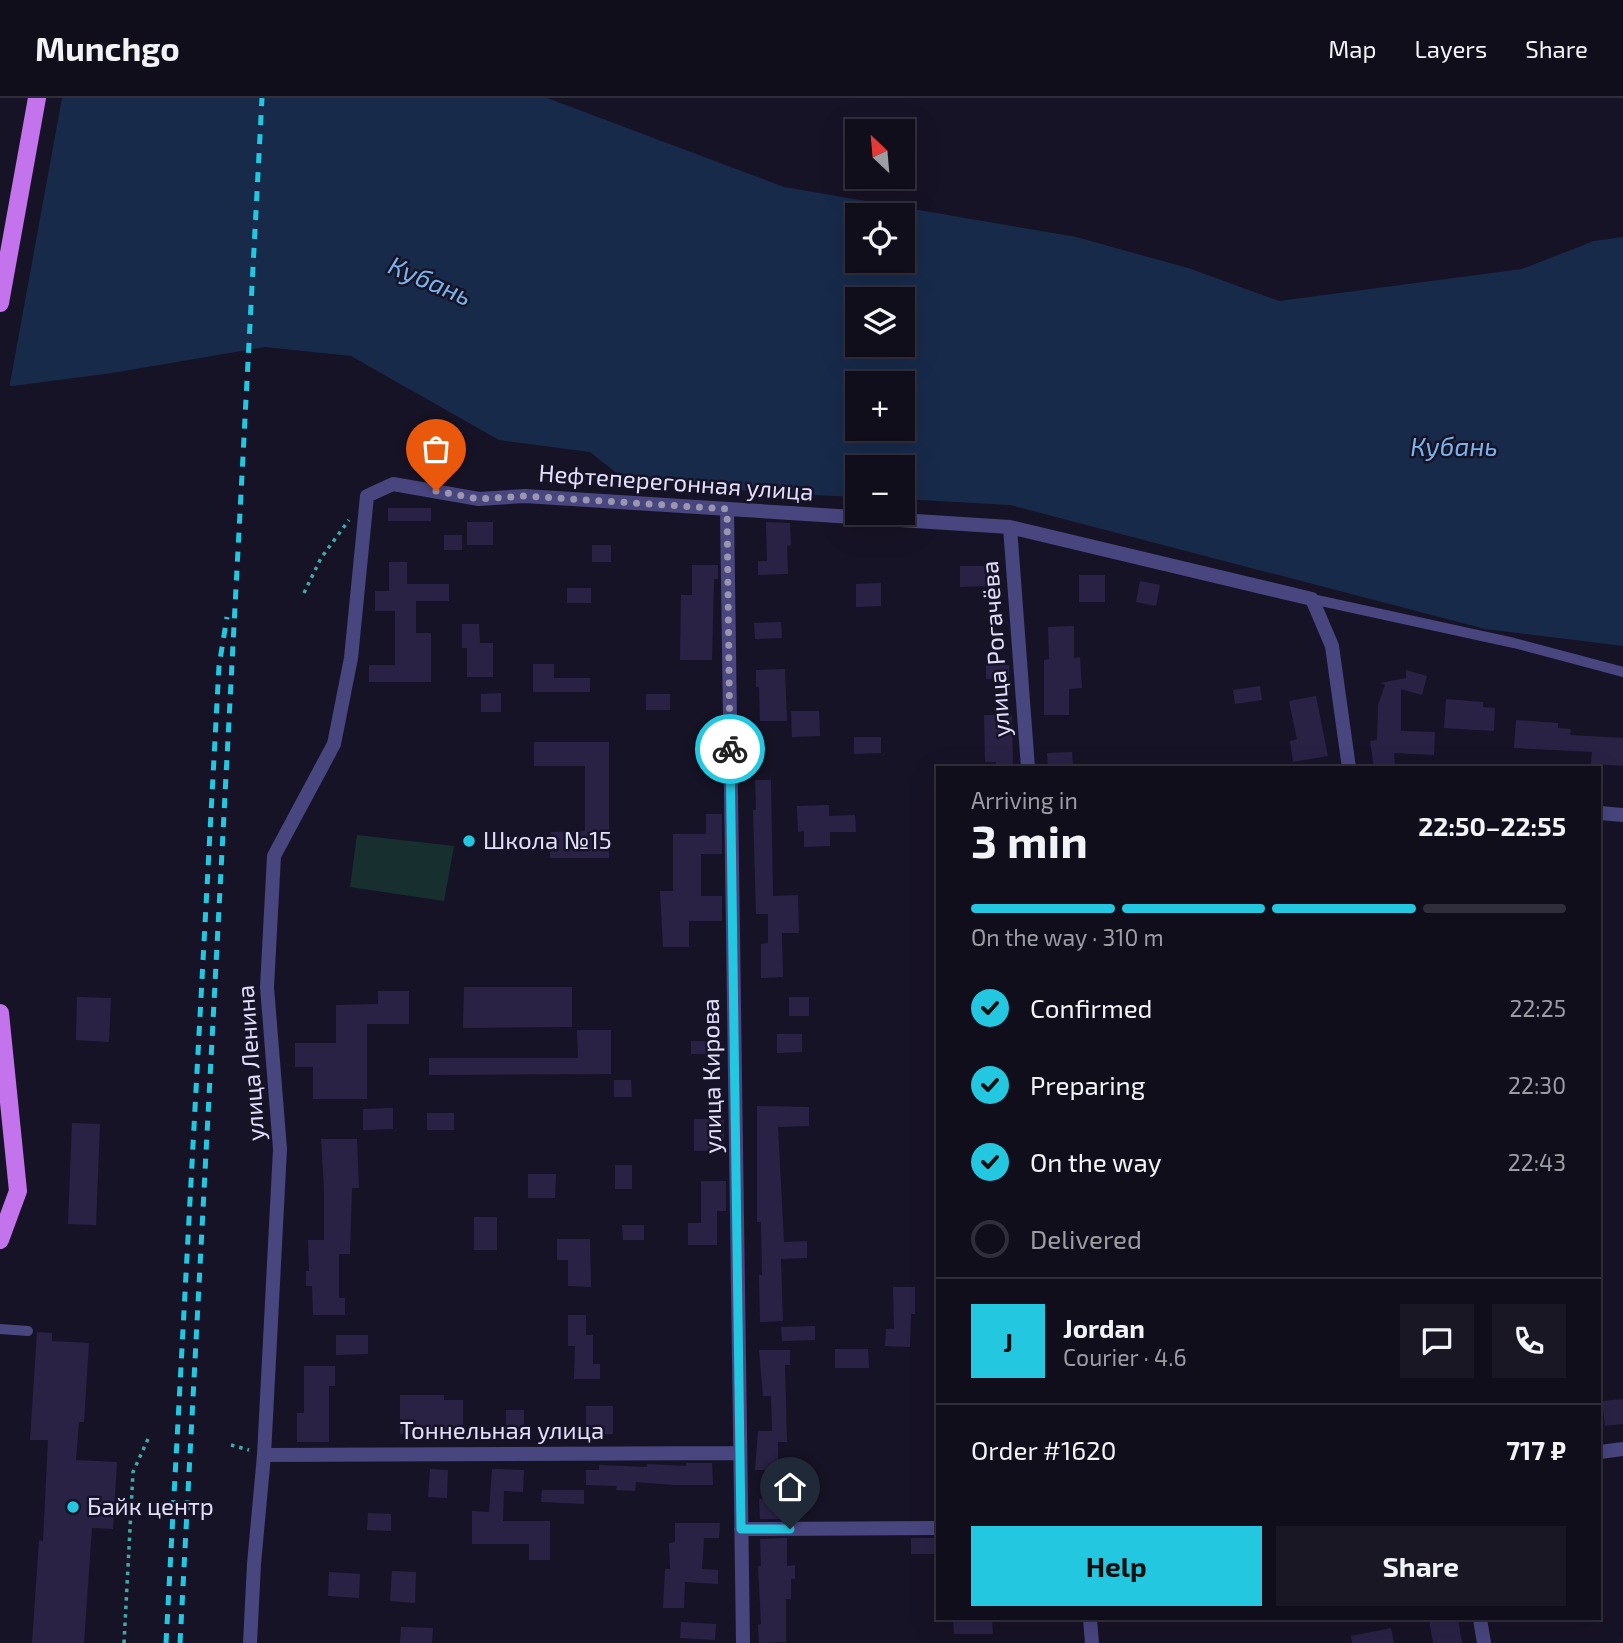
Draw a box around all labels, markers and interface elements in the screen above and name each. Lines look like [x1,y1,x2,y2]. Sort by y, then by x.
text: Munchgo [35,28,180,68]
text: Map [1328,34,1376,63]
text: Layers [1414,34,1487,63]
text: Share [1525,34,1588,63]
north arrow [845,119,915,189]
map controls [845,119,915,525]
button: locate [845,203,915,273]
water label: Кубань [384,248,477,311]
button: layers [845,287,915,357]
button: + [845,371,915,441]
pin [406,419,466,491]
icon: bag [417,430,455,468]
water label: Кубань [1410,430,1498,461]
button: − [845,455,915,525]
street label: Нефтеперегонная улица [538,457,815,507]
street label: улица Рогачёва [974,560,1016,738]
courier [695,714,765,784]
icon: bike [711,730,749,768]
text: Arriving in [971,786,1078,814]
text: 22:50–22:55 [1418,810,1566,841]
text: 3 min [971,812,1088,867]
place label: Школа №15 [483,825,612,854]
marker: Школа №15 [461,833,477,849]
text: On the way · 310 m [971,923,1164,951]
street label: улица Ленина [230,984,270,1142]
icon: check [971,989,1009,1027]
text: Confirmed [1030,992,1153,1023]
text: 22:25 [1509,994,1566,1022]
street label: улица Кирова [695,998,727,1154]
icon: check [971,1066,1009,1104]
text: Preparing [1030,1069,1145,1100]
text: 22:30 [1508,1071,1566,1099]
icon: check [971,1143,1009,1181]
text: On the way [1030,1146,1161,1177]
text: 22:43 [1508,1148,1566,1176]
text: Delivered [1030,1223,1142,1254]
button: chat [1400,1304,1474,1378]
button: phone [1492,1304,1566,1378]
text: Jordan [1063,1312,1145,1343]
text: J [1003,1326,1013,1357]
text: Courier · 4.6 [1063,1343,1187,1371]
street label: Тоннельная улица [400,1415,604,1445]
text: Order #1620 [971,1434,1116,1465]
text: 717 ₽ [1506,1434,1566,1465]
pin [760,1457,820,1529]
icon: home [771,1468,809,1506]
place label: Байк центр [87,1491,214,1520]
marker: Байк центр [65,1499,81,1515]
button: Help [971,1526,1262,1606]
button: Share [1276,1526,1566,1606]

